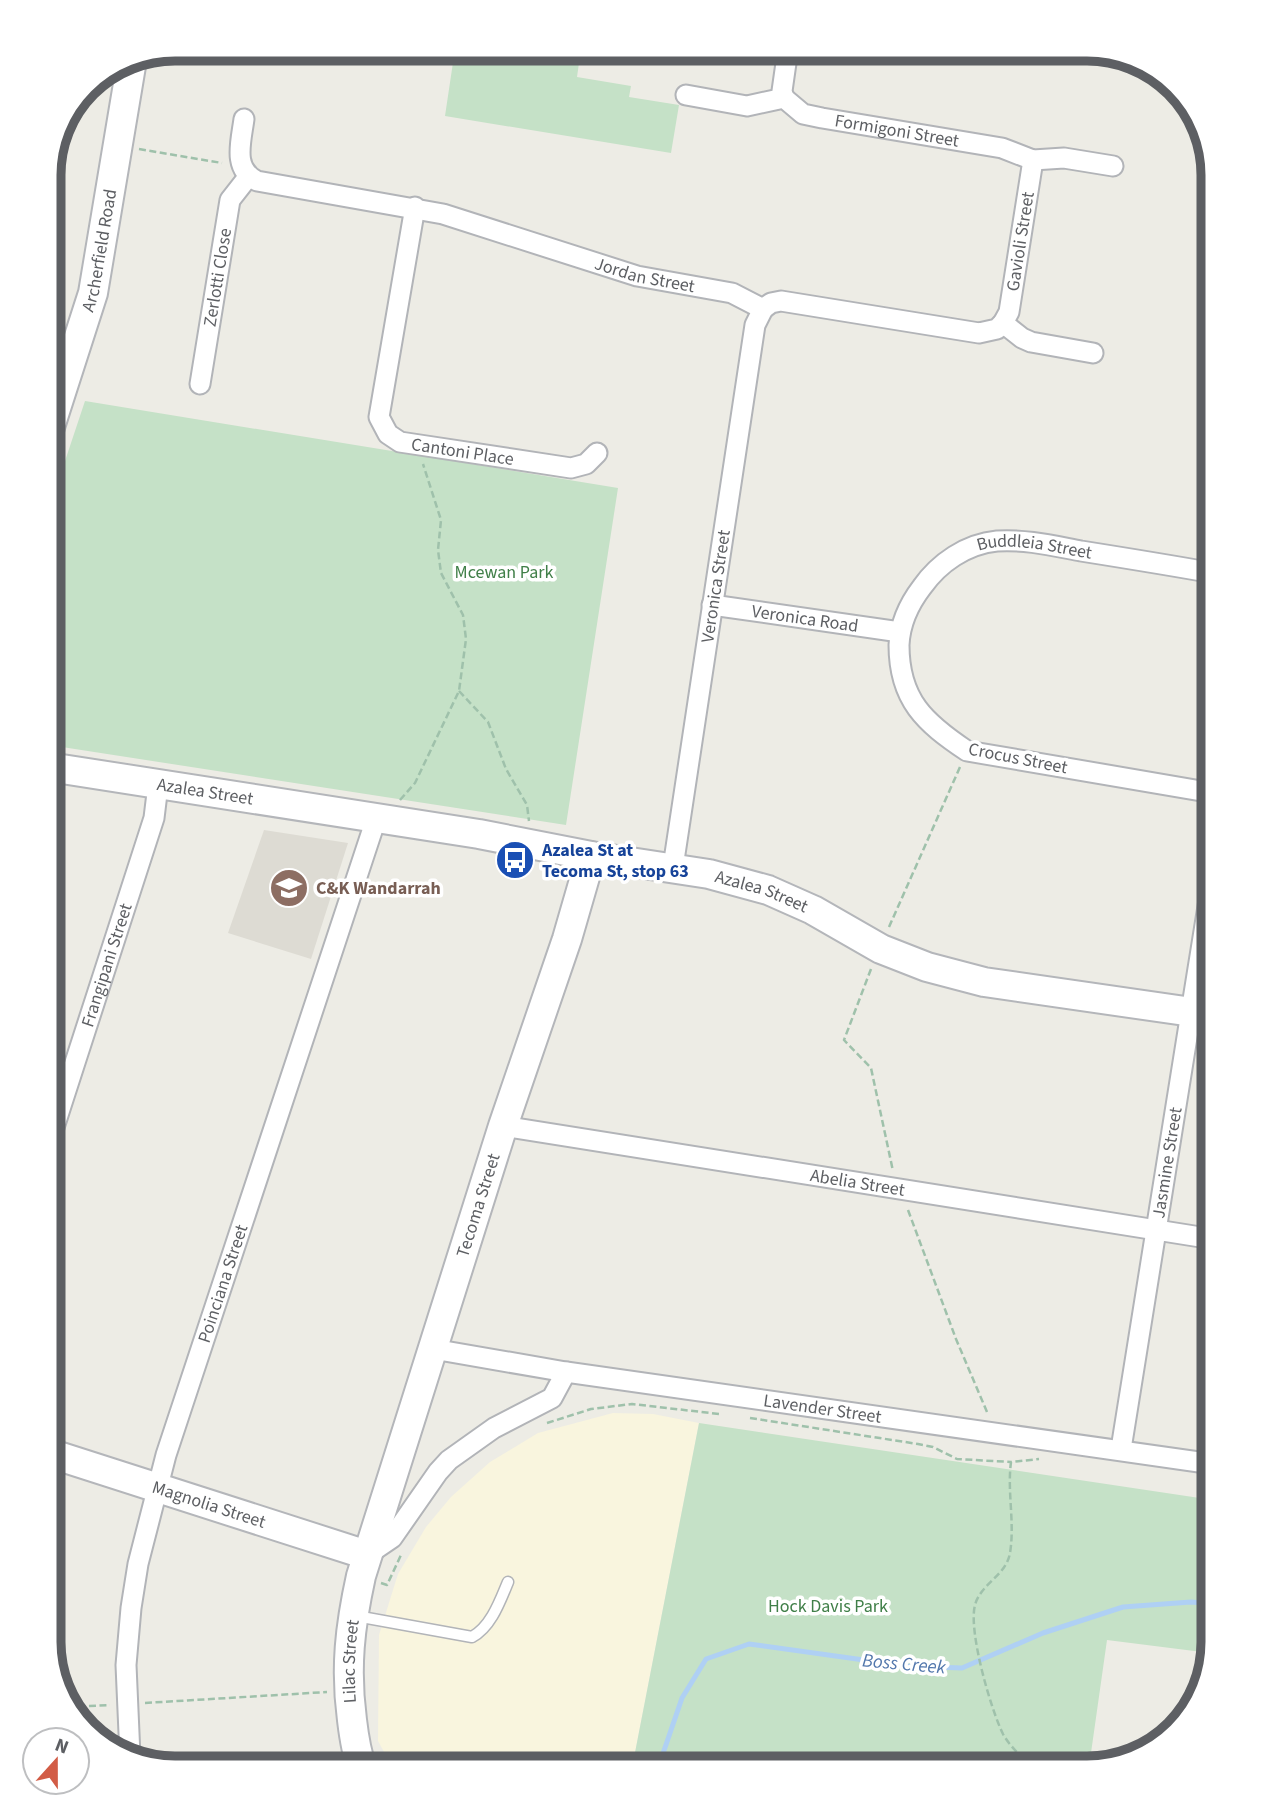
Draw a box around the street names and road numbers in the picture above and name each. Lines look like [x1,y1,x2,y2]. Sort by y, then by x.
street label: Formigoni Street [833,108,961,154]
street label: Archerfield Road [76,187,123,315]
street label: Gavioli Street [1000,190,1041,293]
street label: Zerlotti Close [198,226,238,329]
street label: Jordan Street [591,251,697,299]
street label: Cantoni Place [410,432,516,472]
street label: Veronica Street [695,528,737,644]
street label: Buddleia Street [974,529,1094,566]
street label: Veronica Road [750,599,860,639]
street label: Crocus Street [966,737,1070,780]
street label: Azalea Street [155,772,255,812]
street label: Azalea Street [712,864,812,919]
street label: Frangipani Street [75,900,139,1030]
street label: Jasmine Street [1146,1105,1189,1220]
street label: Tecoma Street [450,1150,507,1261]
street label: Abelia Street [808,1163,907,1203]
street label: Poinciana Street [192,1221,254,1346]
street label: Lavender Street [762,1388,883,1430]
street label: Magnolia Street [149,1475,269,1535]
street label: Lilac Street [337,1618,366,1704]

